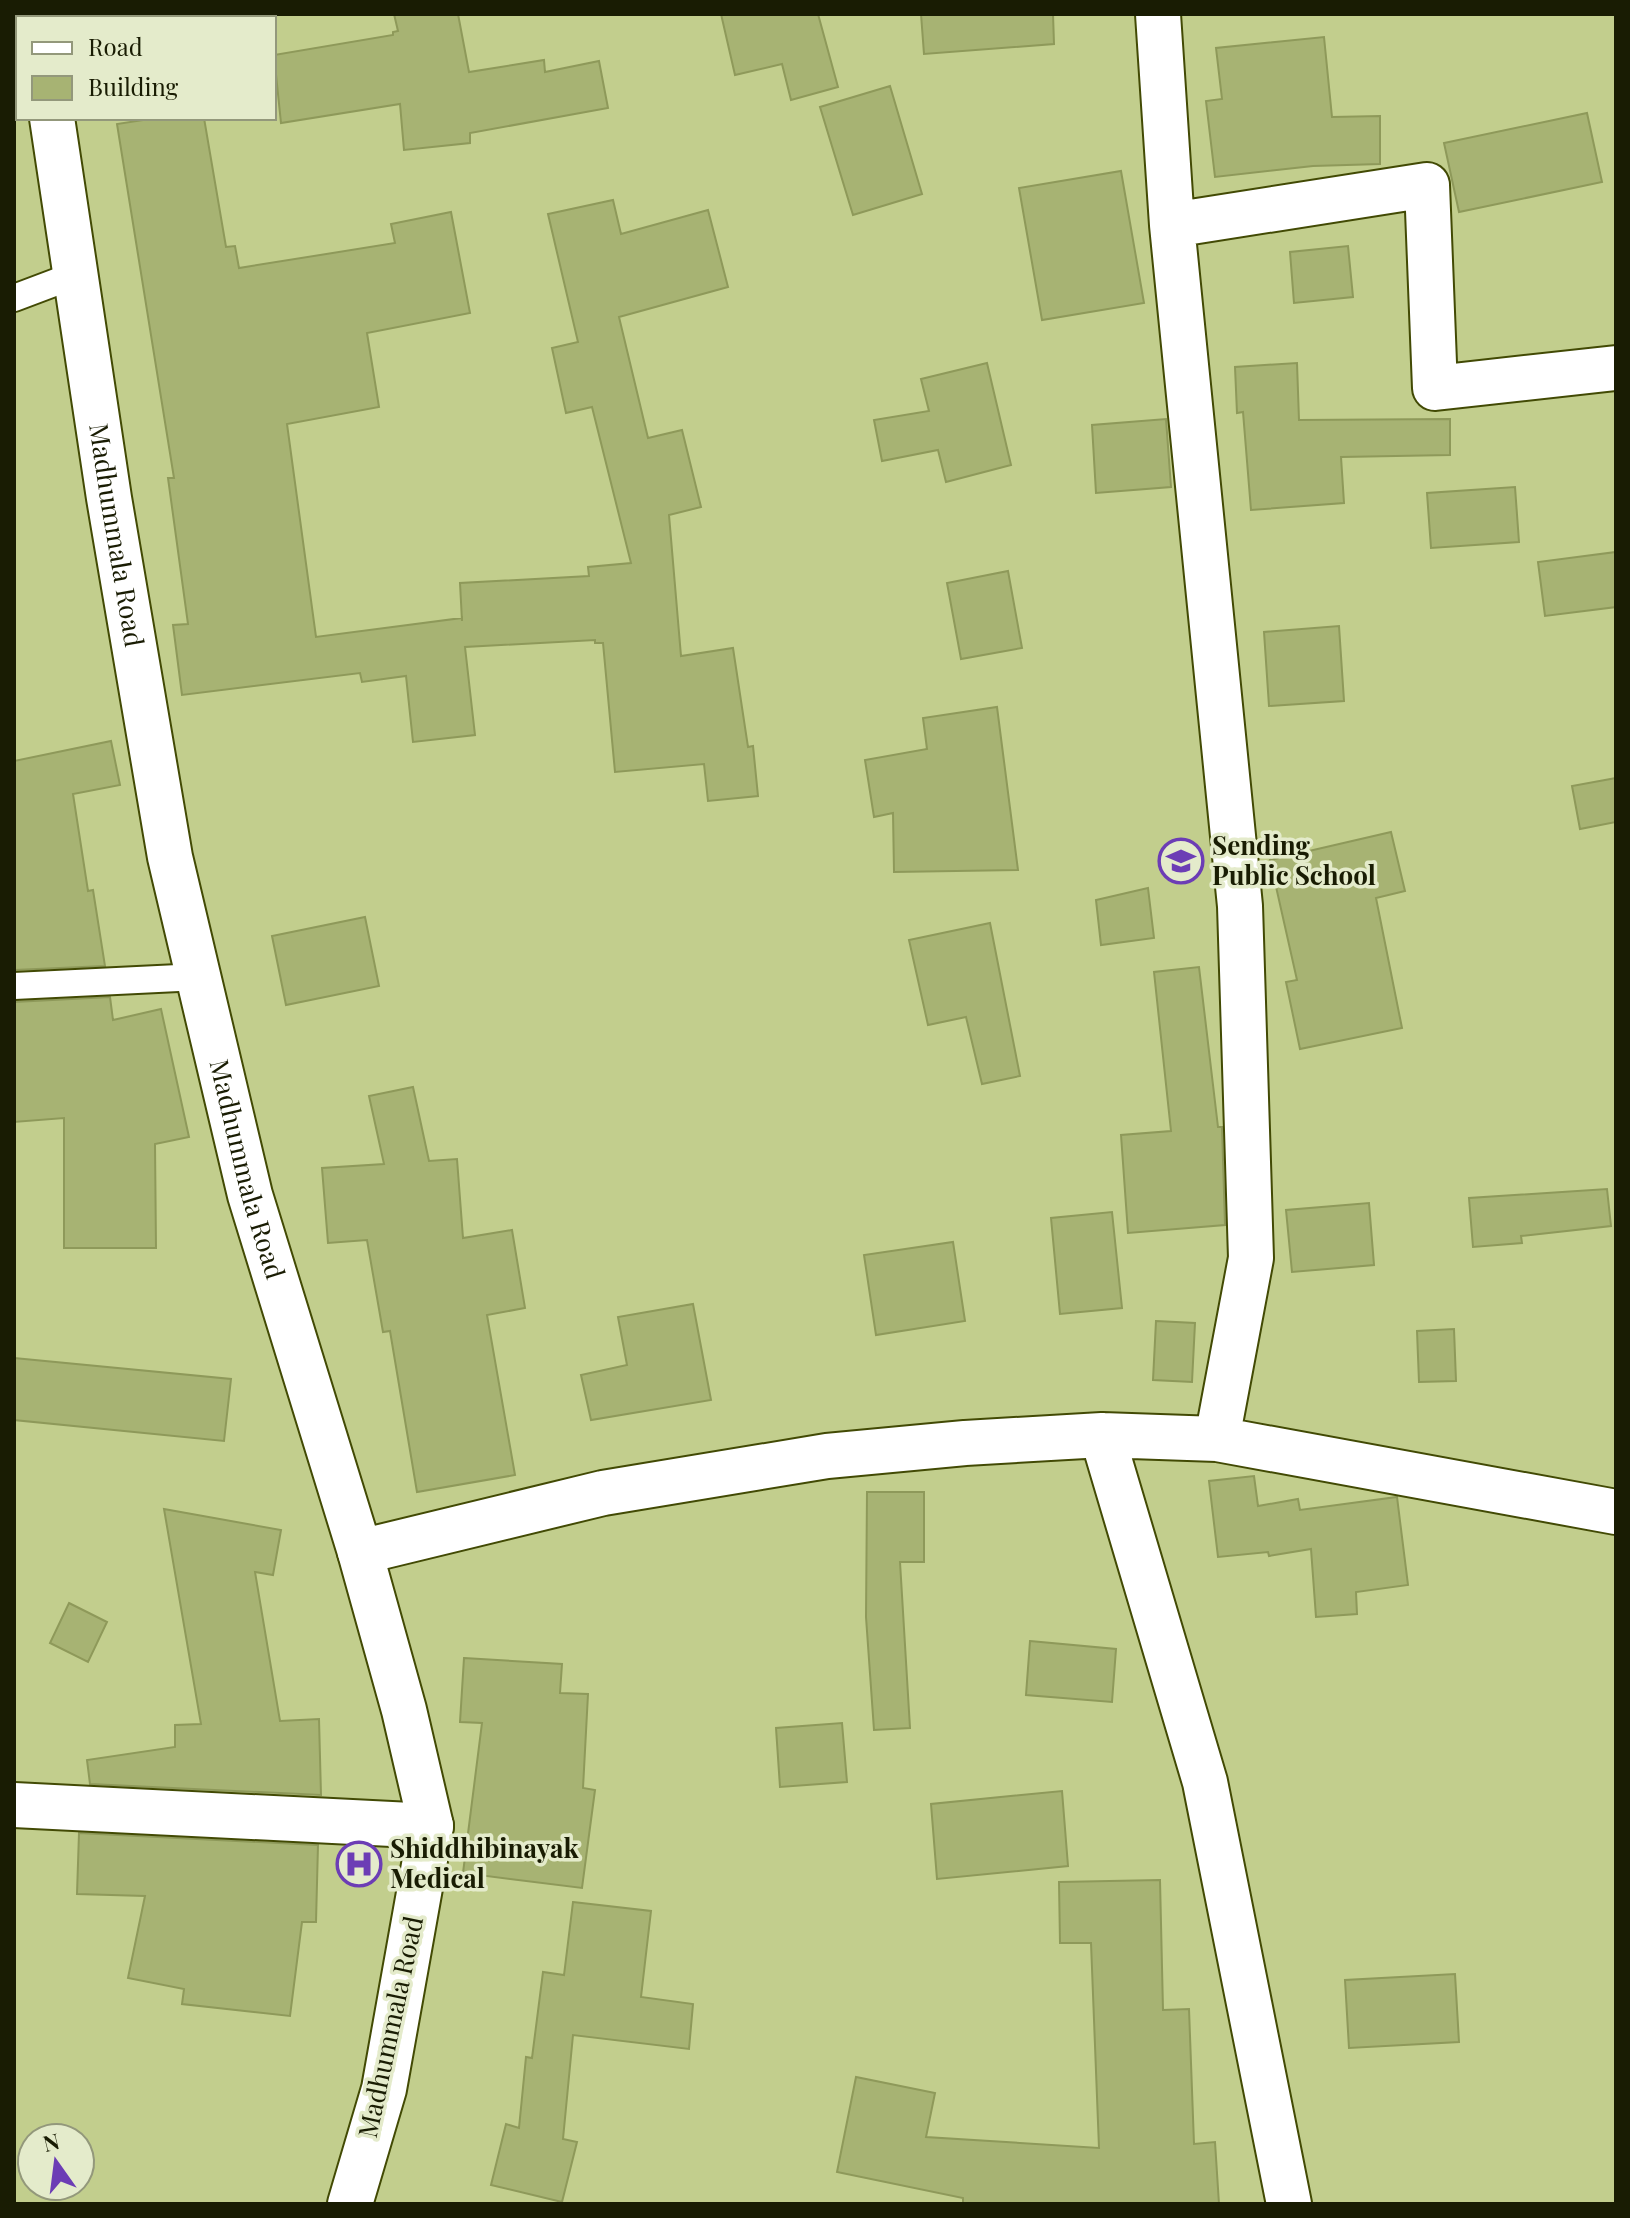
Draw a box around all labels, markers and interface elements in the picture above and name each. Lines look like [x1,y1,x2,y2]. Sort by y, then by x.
legend [16,16,276,120]
text: Road [88,30,143,62]
text: Building [88,70,179,102]
street label: Madhummala Road [82,421,153,649]
place label: Sending Public School [1212,827,1376,892]
school or university icon: Sending Public School [1157,837,1205,885]
street label: Madhummala Road [202,1056,294,1283]
place label: Shiddhibinayak Medical [390,1830,579,1895]
hospital icon: Shiddhibinayak Medical [335,1840,383,1888]
street label: Madhummala Road [349,1913,430,2141]
north arrow [16,2122,96,2202]
text: N [40,2125,62,2158]

